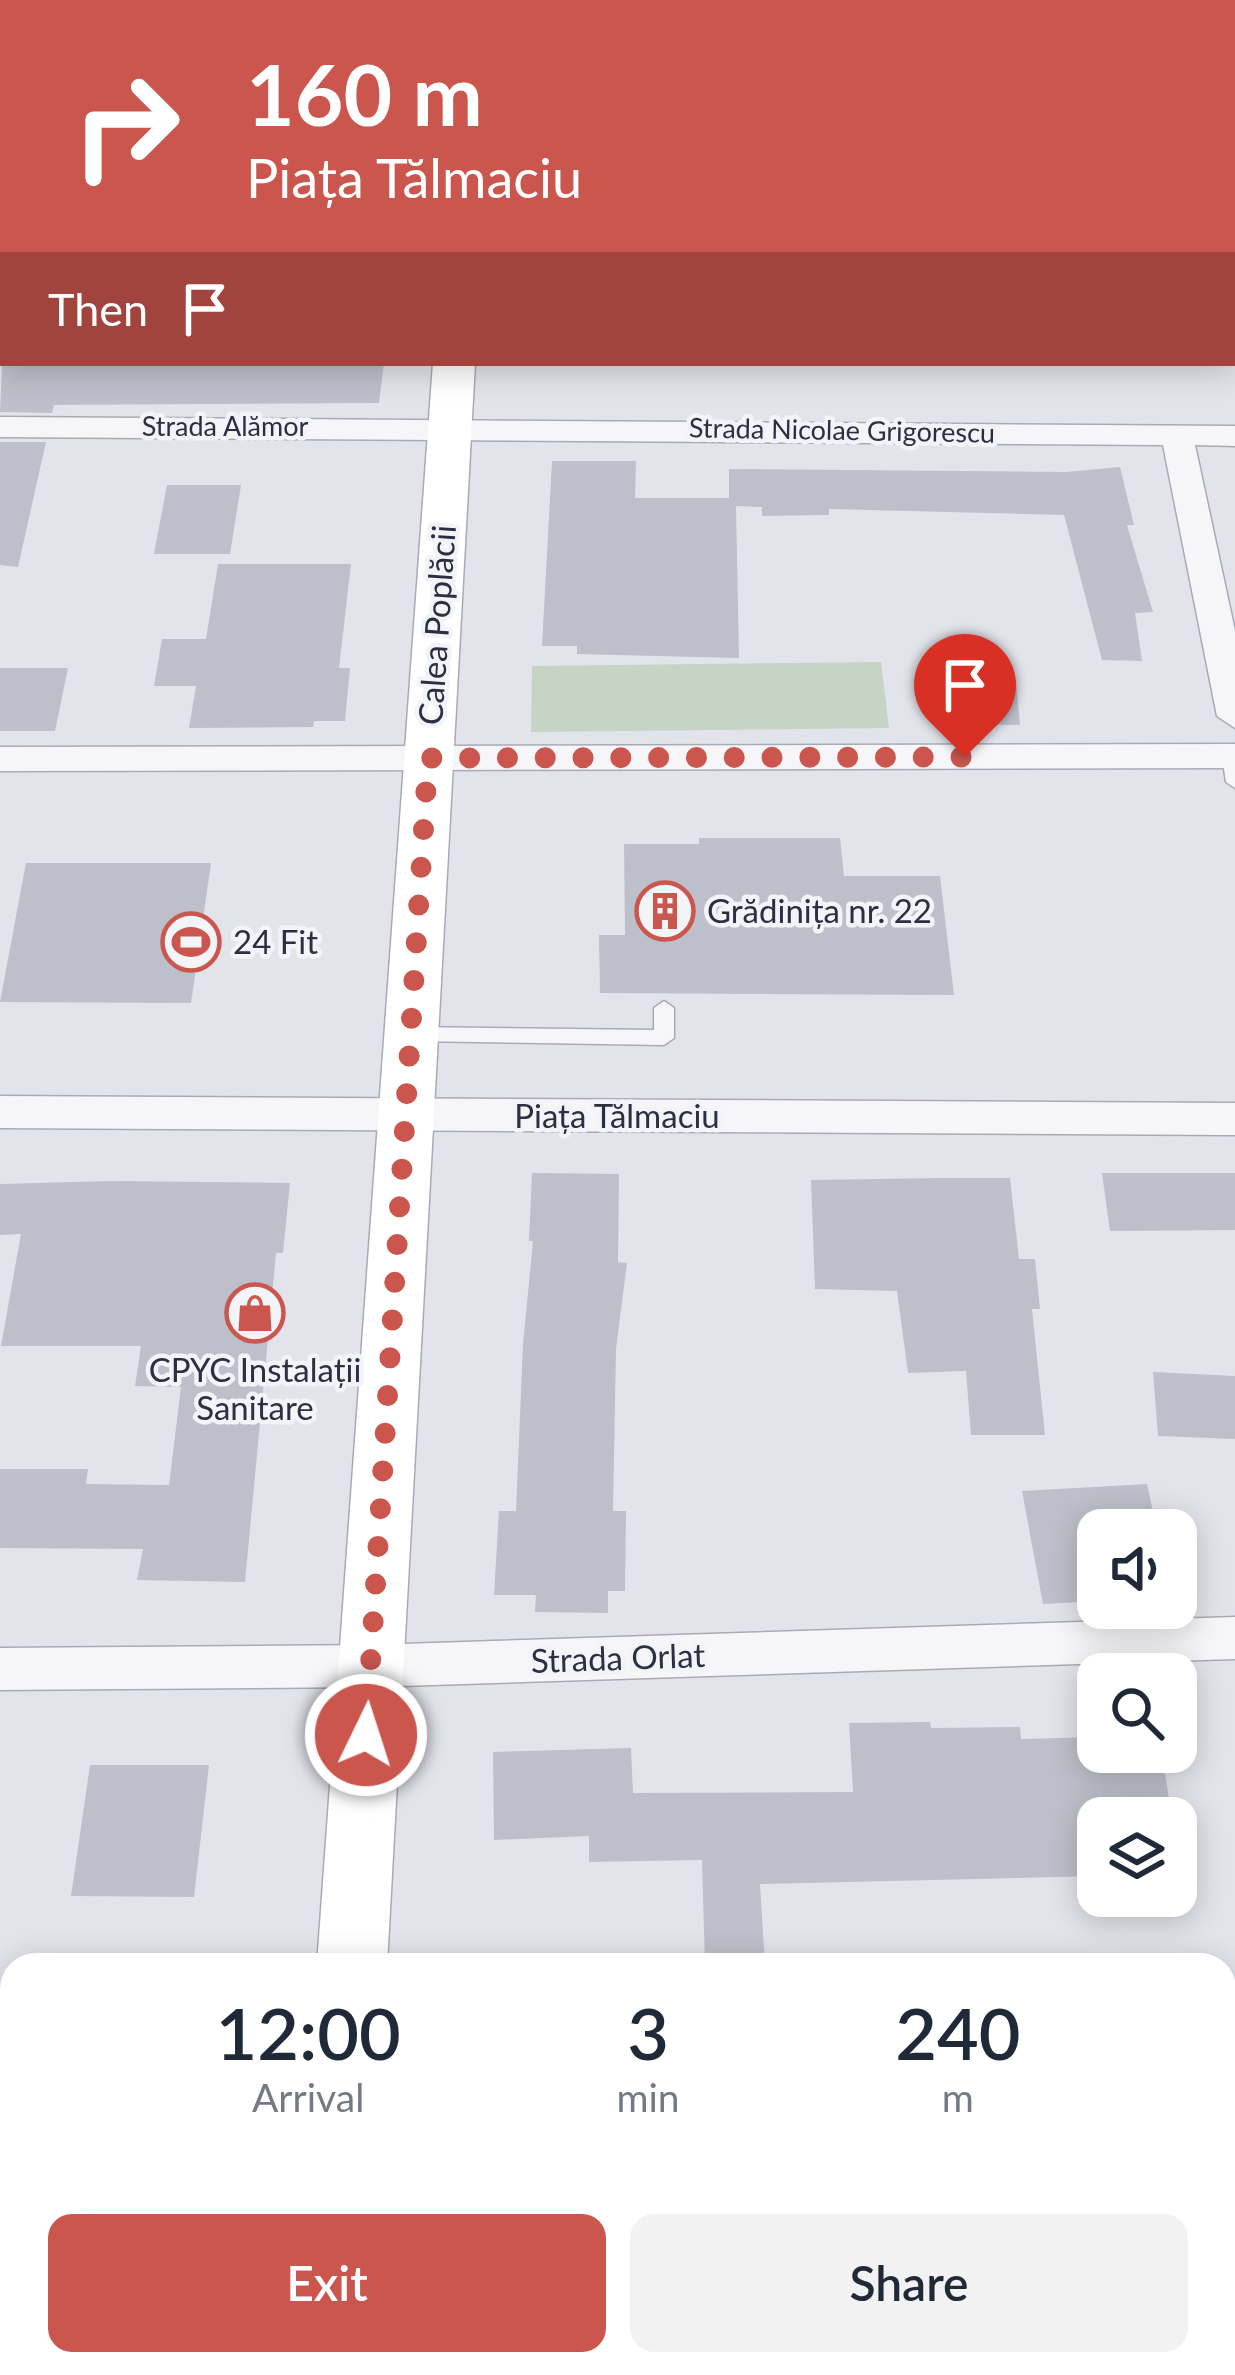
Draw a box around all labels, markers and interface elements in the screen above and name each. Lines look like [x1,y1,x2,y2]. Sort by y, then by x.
text: 160 m [246,43,483,144]
icon: right [48,48,204,204]
text: Piața Tălmaciu [246,145,582,210]
icon: arrive [172,276,238,342]
text: Then [48,282,148,336]
street label: Strada Alămor [142,409,308,442]
street label: Strada Nicolae Grigorescu [689,410,995,449]
street label: Calea Poplăcii [409,524,463,726]
pin [914,634,1016,757]
icon: arrive [932,652,998,718]
building icon: Grădinița nr. 22 [634,880,696,942]
place label: Grădinița nr. 22 [707,890,932,930]
sports icon: 24 Fit [160,911,222,973]
place label: 24 Fit [233,921,318,961]
street label: Piața Tălmaciu [514,1095,720,1135]
shop icon: CPYC Instalații Sanitare [224,1282,286,1344]
place label: CPYC Instalații Sanitare [149,1349,361,1427]
map controls [1077,1509,1197,1917]
button: sound [1077,1509,1197,1629]
street label: Strada Orlat [530,1634,706,1680]
button: search [1077,1653,1197,1773]
position arrow [303,1672,429,1798]
button: layers [1077,1797,1197,1917]
text: 12:00 [216,1989,401,2075]
text: 3 [627,1989,669,2075]
text: 240 [895,1989,1020,2075]
text: Arrival [252,2074,364,2120]
text: min [616,2074,680,2120]
text: m [942,2074,974,2120]
button: Exit [48,2214,606,2352]
button: Share [630,2214,1188,2352]

